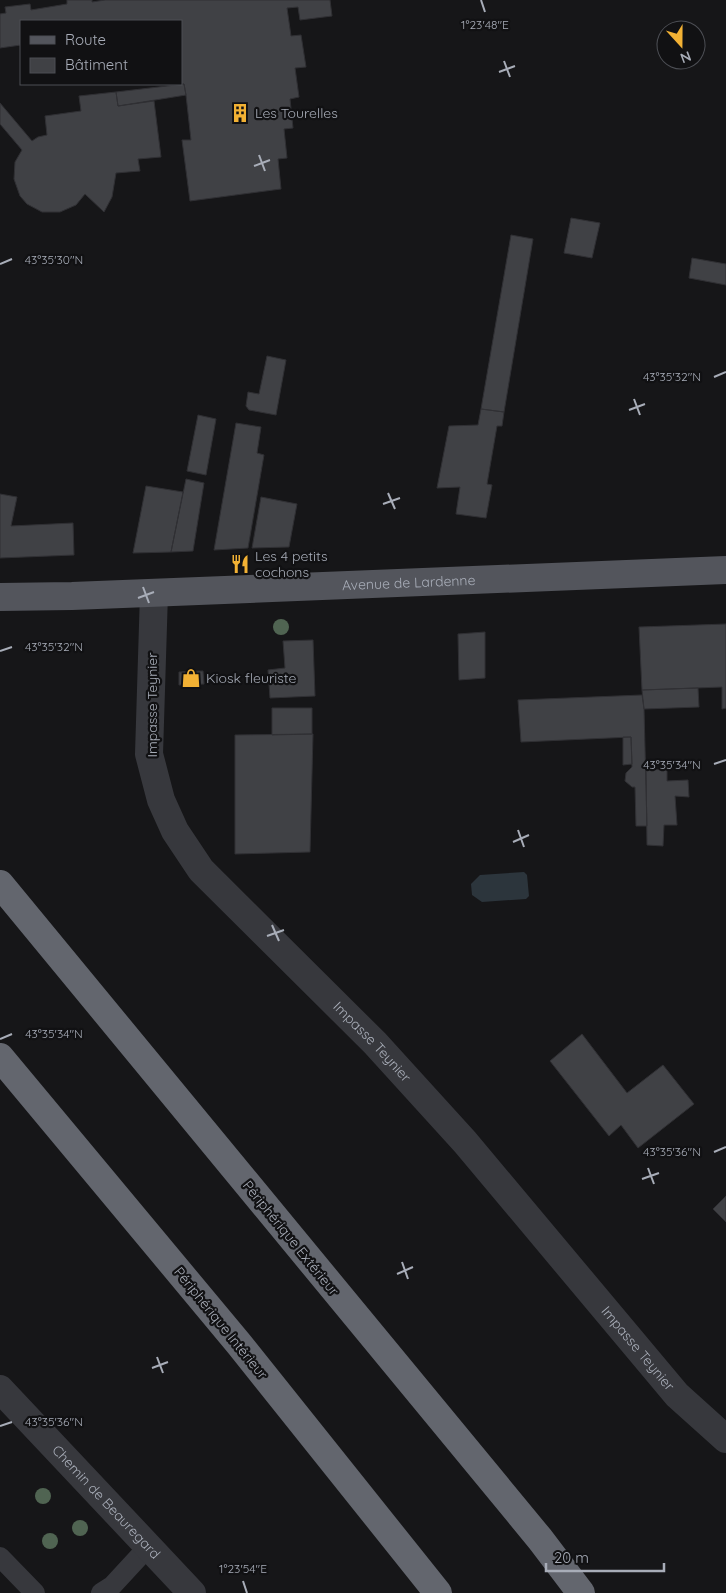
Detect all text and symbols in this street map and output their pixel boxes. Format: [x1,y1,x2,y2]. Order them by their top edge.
text: 1°23'48"E [461,17,509,32]
legend [20,20,182,85]
north arrow [656,20,706,70]
text: Route [65,30,106,49]
text: N [678,47,694,67]
text: Bâtiment [65,55,128,74]
building icon: Les Tourelles [229,102,251,124]
place label: Les Tourelles [255,104,338,122]
text: 43°35'30"N [25,252,83,267]
text: 43°35'32"N [643,369,701,384]
place label: Les 4 petits cochons [255,547,328,581]
restaurant icon: Les 4 petits cochons [229,553,251,575]
street label: Avenue de Lardenne [342,571,476,594]
text: 43°35'32"N [25,639,83,654]
street label: Impasse Teynier [143,652,161,758]
shop icon: Kiosk fleuriste [180,667,202,689]
place label: Kiosk fleuriste [206,669,297,687]
text: 43°35'34"N [643,757,701,772]
street label: Impasse Teynier [329,998,416,1086]
text: 43°35'34"N [25,1026,83,1041]
text: 43°35'36"N [643,1144,701,1159]
street label: Périphérique Extérieur [239,1177,343,1300]
street label: Périphérique Intérieur [170,1263,272,1383]
street label: Impasse Teynier [597,1302,679,1395]
text: 43°35'36"N [25,1414,83,1429]
street label: Chemin de Beauregard [48,1441,164,1563]
scale bar [546,1540,664,1572]
text: 20 m [554,1548,589,1567]
text: 1°23'54"E [219,1561,267,1576]

